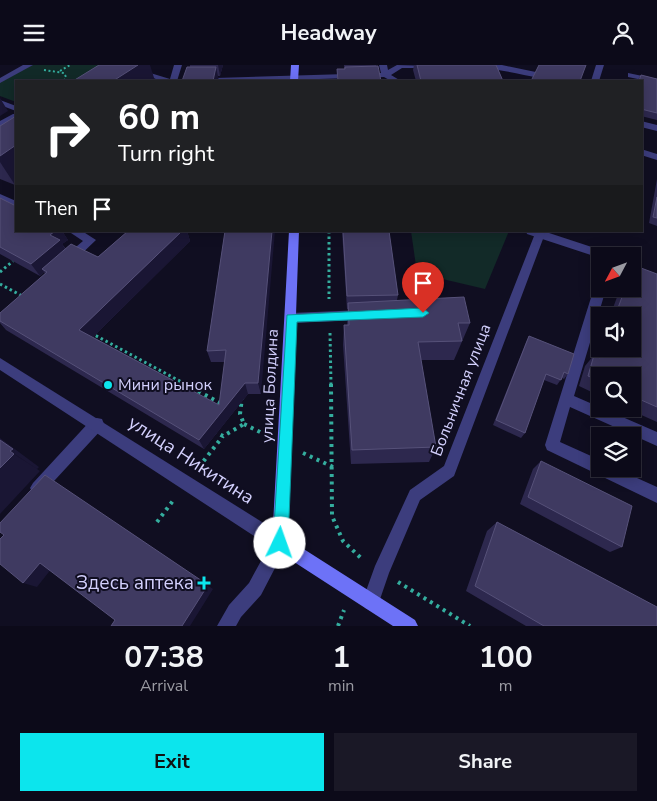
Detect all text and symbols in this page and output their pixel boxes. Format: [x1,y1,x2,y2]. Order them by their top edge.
text: Headway [280,18,377,48]
icon: menu [20,19,48,47]
icon: person [609,19,637,47]
text: 60 m [118,94,200,141]
icon: right [35,100,100,165]
text: Turn right [118,139,214,169]
icon: arrive [88,195,116,223]
text: Then [35,196,78,222]
north arrow [591,247,641,297]
map controls [591,247,641,477]
pin [402,262,444,313]
icon: arrive [409,269,437,297]
button: sound [591,307,641,357]
street label: Больничная улица [426,321,496,459]
street label: улица Болдина [256,328,284,444]
button: search [591,367,641,417]
place label: Мини рынок [118,374,212,396]
marker: Мини рынок [102,379,114,391]
street label: улица Никитина [123,409,259,511]
button: layers [591,427,641,477]
position arrow [253,516,305,568]
place label: Здесь аптека [76,570,194,596]
marker: Здесь аптека [198,577,210,589]
text: 07:38 [124,637,204,678]
text: 1 [332,637,350,678]
text: 100 [479,637,533,678]
text: Arrival [140,675,188,697]
text: min [328,675,354,697]
text: m [499,675,513,697]
button: Exit [20,733,324,791]
button: Share [334,733,637,791]

